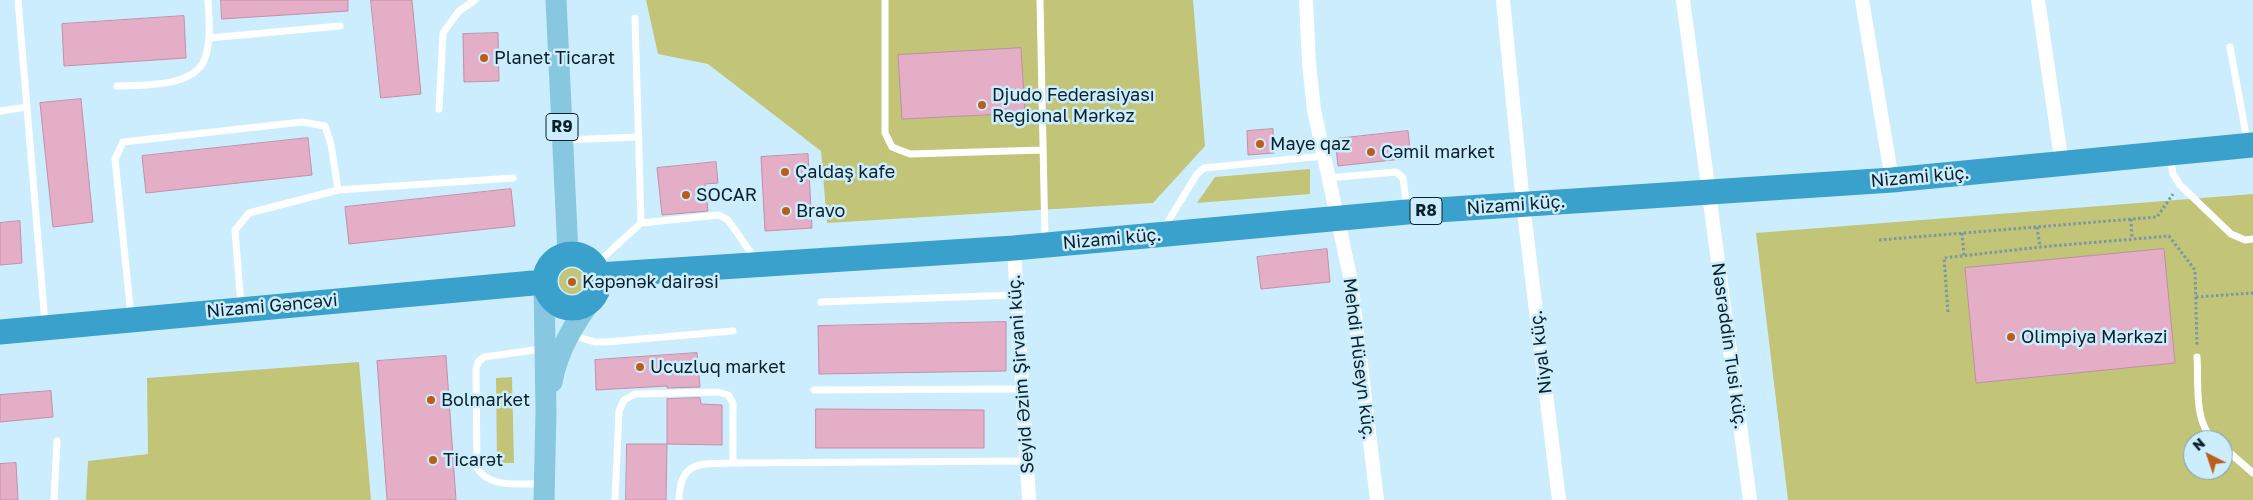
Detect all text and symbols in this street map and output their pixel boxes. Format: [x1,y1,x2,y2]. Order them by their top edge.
place label: Planet Ticarət [494,47,615,69]
marker: Planet Ticarət [478,52,490,64]
place label: Djudo Federasiyası Regional Mərkəz [992,84,1155,126]
marker: Djudo Federasiyası Regional Mərkəz [976,99,988,111]
road number: R9 [546,114,578,140]
place label: Maye qaz [1270,133,1350,155]
marker: Maye qaz [1254,138,1266,150]
place label: Cəmil market [1381,141,1495,163]
marker: Cəmil market [1365,146,1377,158]
place label: Çaldaş kafe [795,161,895,183]
street label: Nizami küç. [1870,162,1970,192]
marker: Çaldaş kafe [779,166,791,178]
place label: SOCAR [696,184,757,206]
marker: SOCAR [680,189,692,201]
street label: Nizami küç. [1466,191,1566,219]
road number: R8 [1410,198,1442,225]
place label: Bravo [796,200,845,222]
marker: Bravo [780,205,792,217]
street label: Nizami küç. [1062,224,1162,254]
street label: Nəsrəddin Tusi küç. [1707,261,1751,431]
place label: Kəpənək dairəsi [582,271,719,293]
street label: Seyid Əzim Şirvani küç. [1003,274,1039,474]
marker: Kəpənək dairəsi [566,276,578,288]
street label: Mehdi Hüseyn küç. [1338,277,1380,441]
street label: Nizami Gəncəvi [206,290,338,322]
street label: Niyal küç. [1525,309,1557,395]
place label: Olimpiya Mərkəzi [2021,326,2168,348]
marker: Olimpiya Mərkəzi [2005,331,2017,343]
place label: Ucuzluq market [650,356,786,378]
marker: Ucuzluq market [634,361,646,373]
place label: Bolmarket [441,389,530,411]
marker: Bolmarket [425,394,437,406]
north arrow [2183,430,2233,480]
text: N [2189,434,2208,454]
place label: Ticarət [443,449,503,471]
marker: Ticarət [427,454,439,466]

